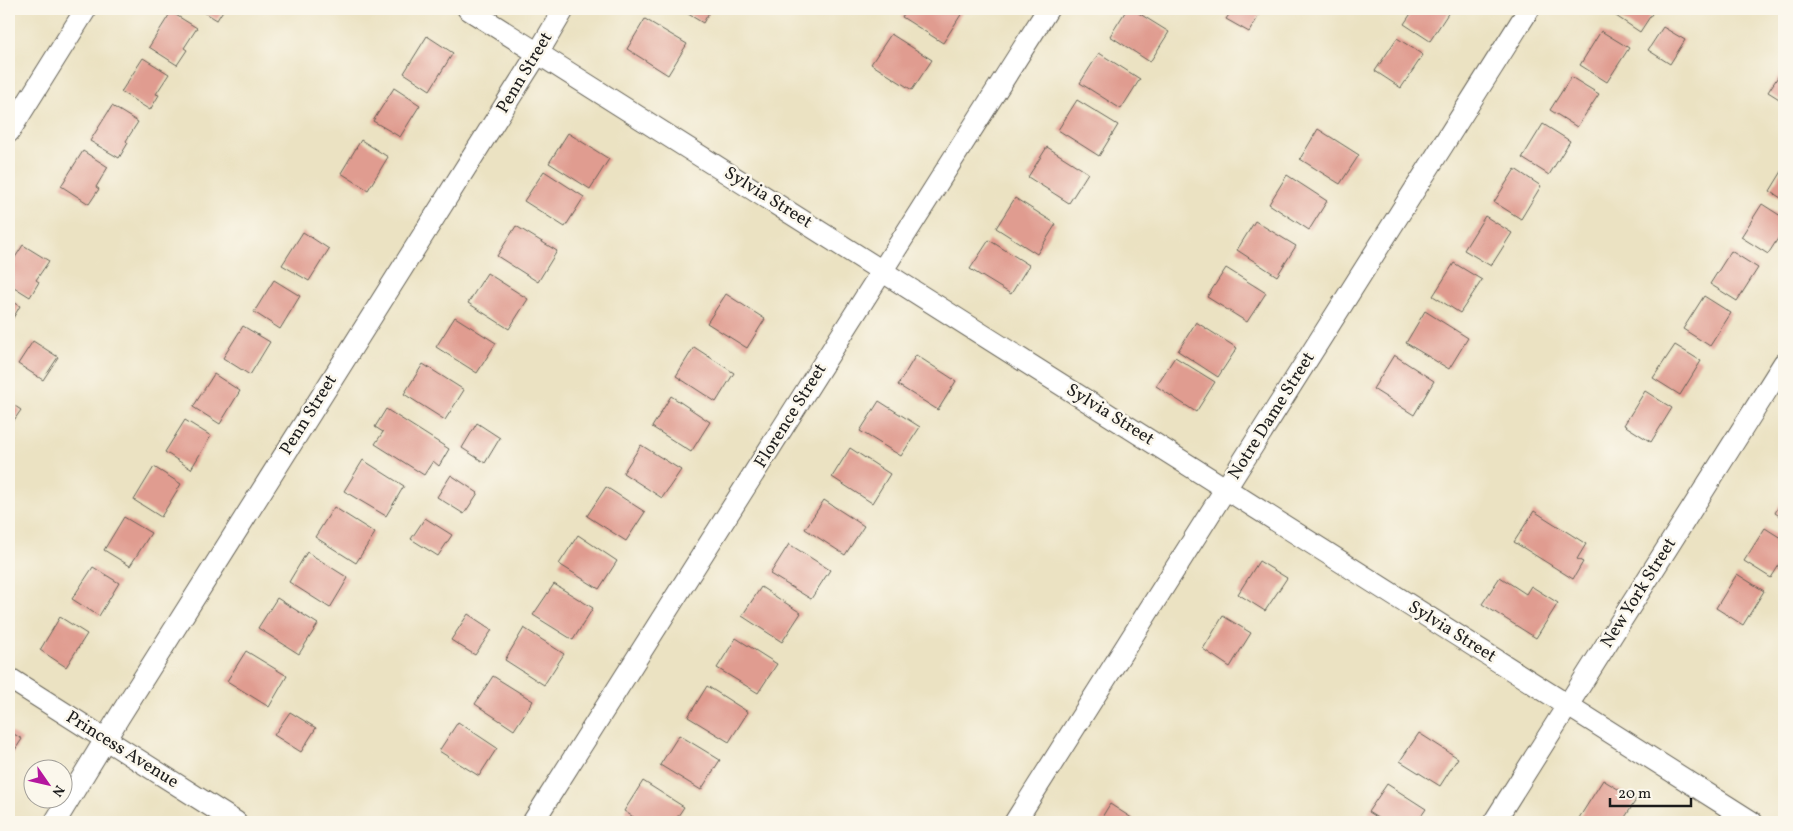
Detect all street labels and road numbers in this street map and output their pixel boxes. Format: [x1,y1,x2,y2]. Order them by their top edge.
street label: Penn Street [491,28,559,118]
street label: Sylvia Street [719,161,817,235]
street label: Notre Dame Street [1223,347,1321,485]
street label: Florence Street [749,359,833,473]
street label: Penn Street [274,370,344,460]
street label: Sylvia Street [1061,378,1159,452]
street label: New York Street [1595,533,1683,653]
street label: Sylvia Street [1403,595,1501,669]
street label: Princess Avenue [61,705,183,795]

